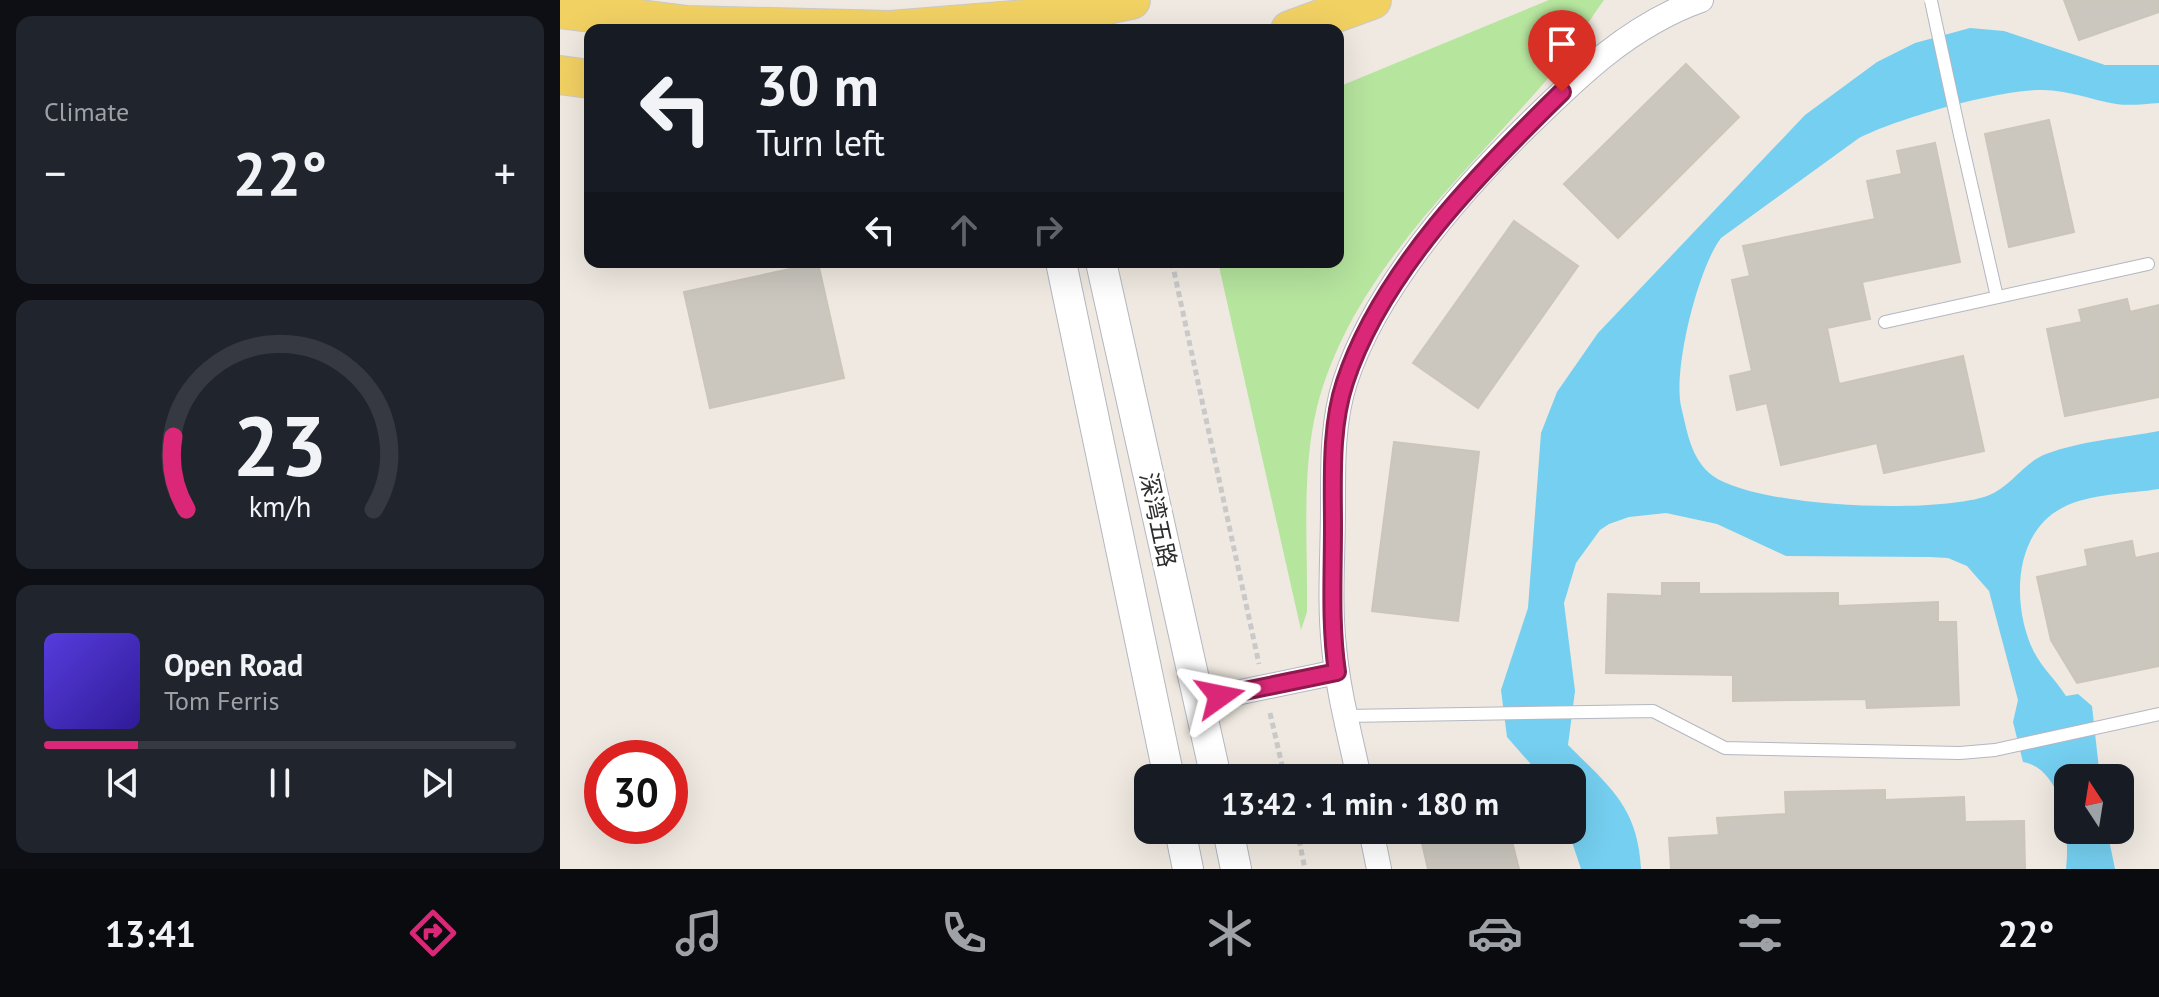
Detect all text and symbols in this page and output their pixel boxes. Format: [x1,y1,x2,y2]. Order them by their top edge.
pin [1528,10,1596,92]
icon: arrive [1540,22,1584,66]
text: 30 m [756,49,879,121]
icon: left [624,56,728,160]
text: Climate [44,95,129,128]
text: Turn left [756,119,885,166]
text: 22° [233,134,327,212]
text: − [44,144,66,201]
text: + [494,144,516,201]
icon: left [858,208,902,252]
icon: ahead [942,208,986,252]
icon: right [1026,208,1070,252]
text: 23 [233,391,327,499]
street label: 深湾五路 [1133,470,1183,570]
text: km/h [249,489,311,526]
text: Open Road [164,645,303,684]
position arrow [1178,654,1262,738]
text: Tom Ferris [164,684,279,717]
speed limit sign: 30 [584,740,688,844]
icon: previous [101,761,145,805]
icon: pause [258,761,302,805]
icon: next [415,761,459,805]
north arrow [2054,764,2134,844]
map controls [2054,764,2134,844]
text: 13:42 · 1 min · 180 m [1221,784,1499,823]
icon: directions [405,905,461,961]
icon: music [671,905,727,961]
icon: phone [936,905,992,961]
icon: climate [1202,905,1258,961]
icon: car [1467,905,1523,961]
icon: filters [1732,905,1788,961]
text: 13:41 [105,910,196,957]
text: 22° [1998,910,2054,957]

